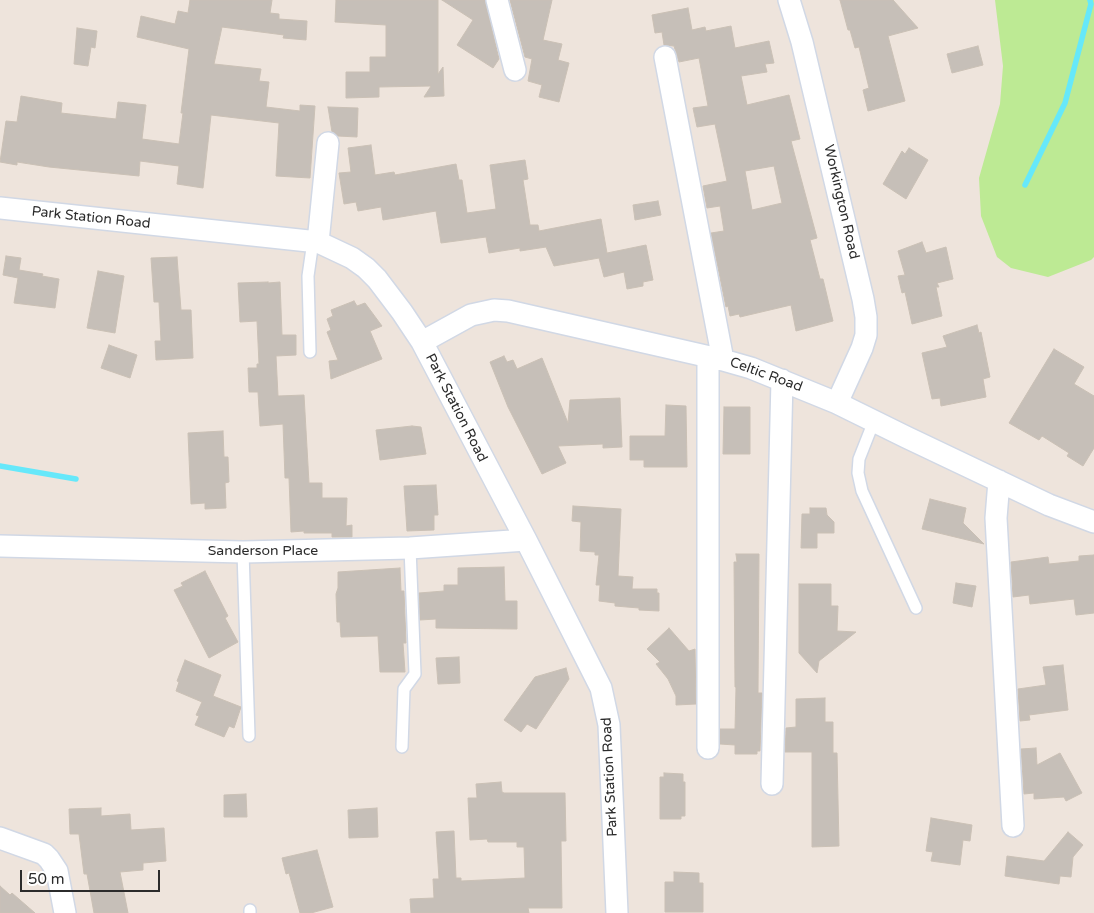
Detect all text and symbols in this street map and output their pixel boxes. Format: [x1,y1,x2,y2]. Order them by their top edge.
street label: Workington Road [820,143,862,261]
street label: Park Station Road [31,203,151,233]
street label: Park Station Road [421,351,491,465]
street label: Celtic Road [727,354,805,396]
street label: Sanderson Place [208,543,318,559]
street label: Park Station Road [598,717,622,837]
scale bar [22,860,162,892]
text: 50 m [28,870,65,888]

